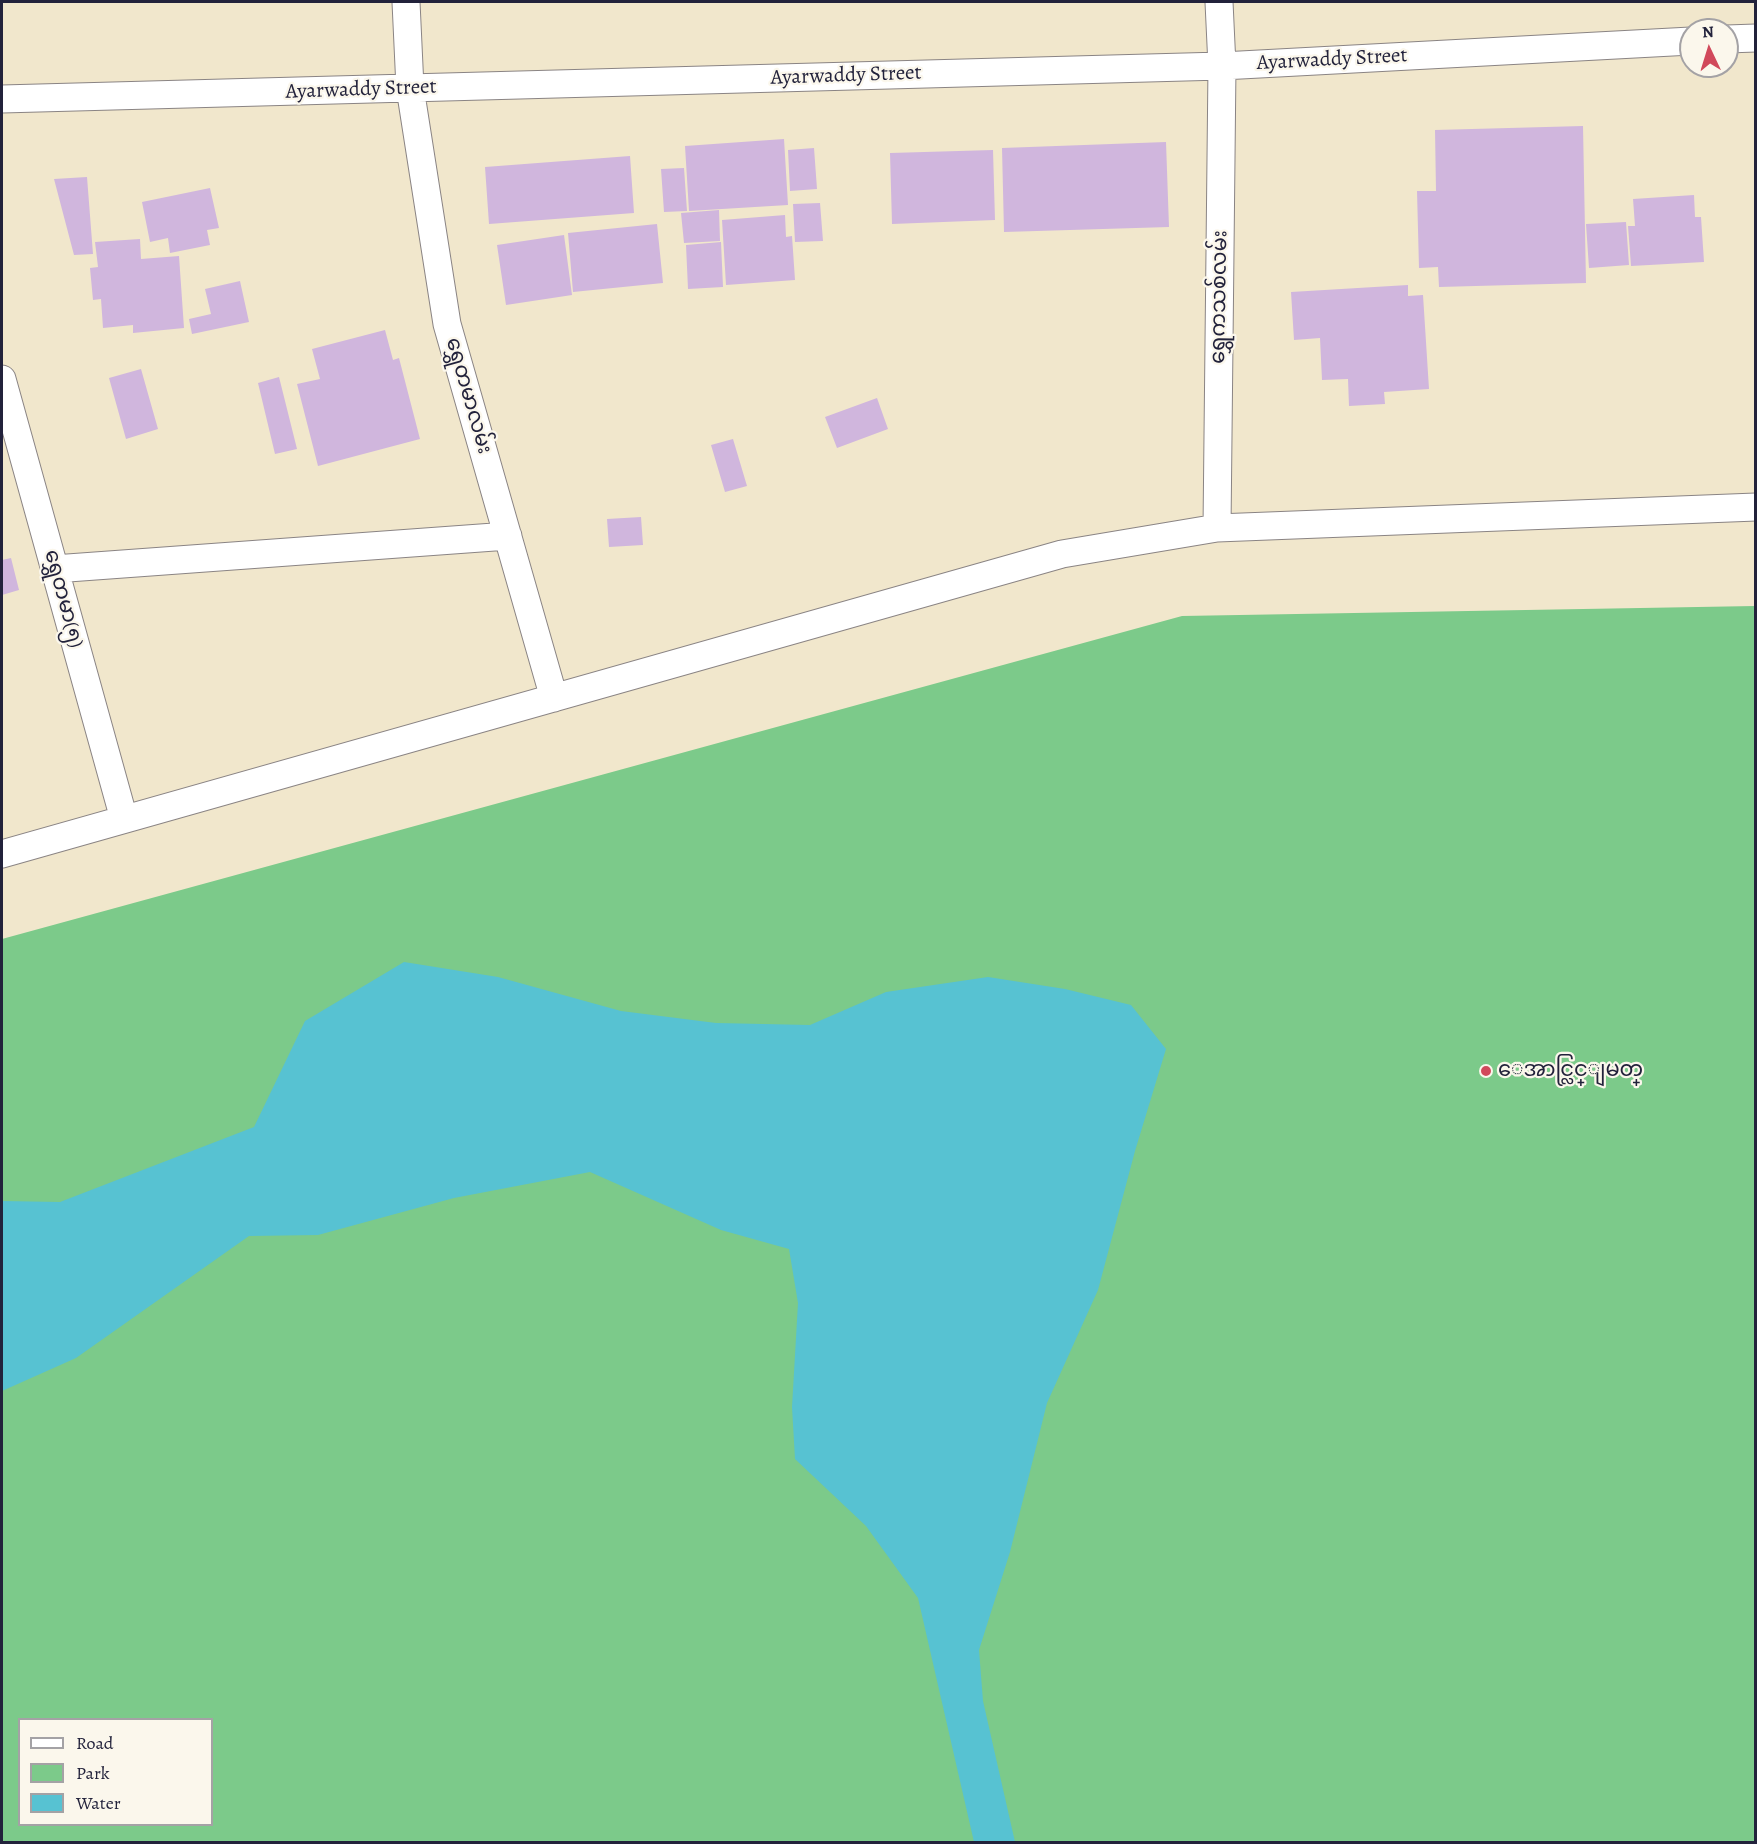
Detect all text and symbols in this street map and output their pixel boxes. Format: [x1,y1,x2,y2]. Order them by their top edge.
north arrow [1679,18,1739,78]
text: N [1701,21,1714,43]
street label: Ayarwaddy Street [1256,43,1408,77]
street label: Ayarwaddy Street [770,61,922,91]
street label: Ayarwaddy Street [285,75,437,105]
street label: ရွှေကသစ်လမ်း [1206,230,1234,364]
street label: ရွှေတမာလမ်း [439,335,497,457]
street label: ရွှေတမာ(၅) [38,547,88,651]
place label: ေအာင္လြင္ျမတ္ [1498,1058,1643,1084]
marker: ေအာင္လြင္ျမတ္ [1479,1064,1493,1078]
legend [18,1718,213,1826]
text: Road [76,1731,113,1755]
text: Park [76,1761,110,1785]
text: Water [76,1791,121,1815]

